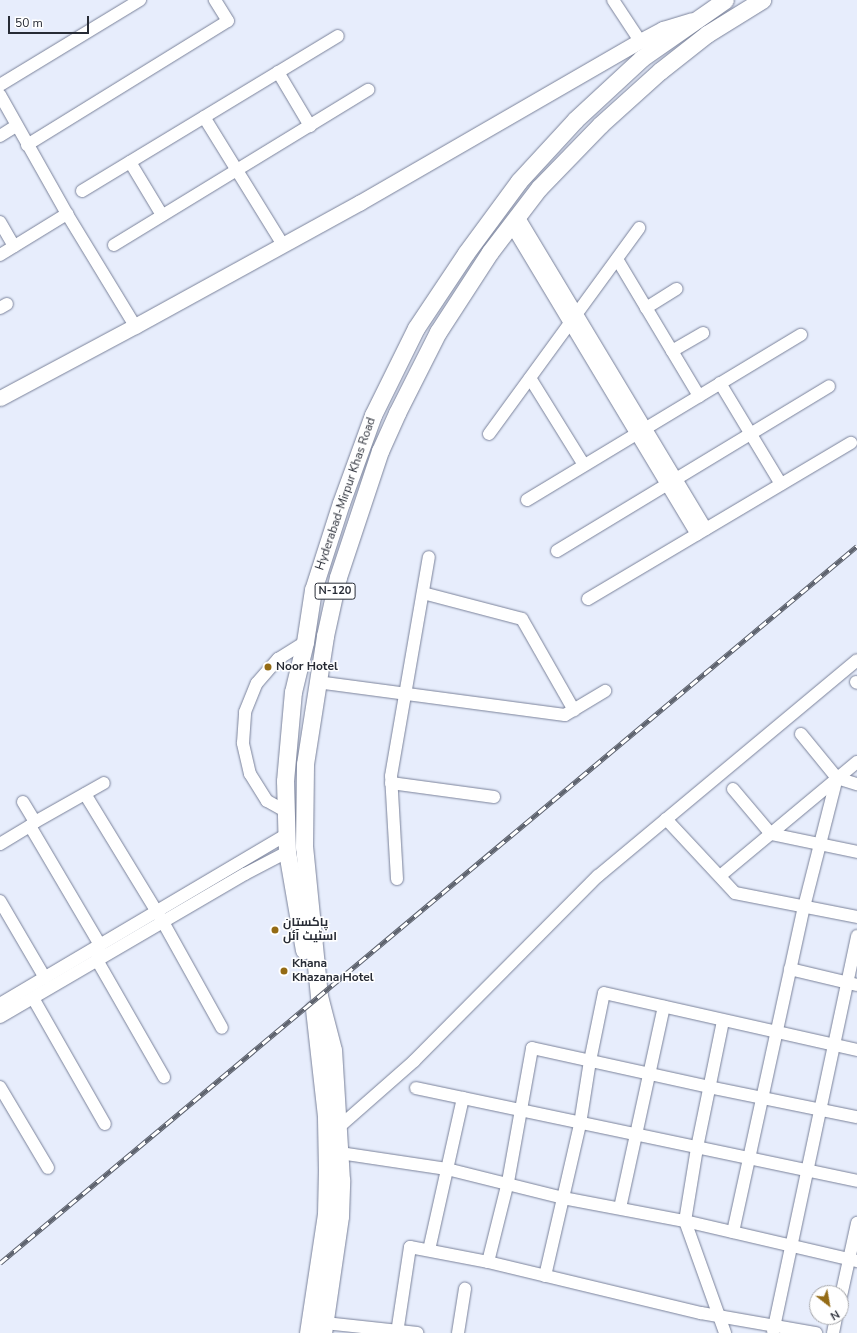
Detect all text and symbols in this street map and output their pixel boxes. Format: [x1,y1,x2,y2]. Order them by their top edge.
scale bar [10,8,91,34]
text: 50 m [15,15,43,31]
street label: Hyderabad-Mirpur Khas Road [313,416,379,572]
road number: N-120 [314,582,356,600]
place label: Noor Hotel [276,660,338,674]
marker: Noor Hotel [263,662,273,672]
place label: پاکستان اسٹیٹ آئل [283,916,337,944]
marker: پاکستان اسٹیٹ آئل [270,925,280,935]
place label: Khana Khazana Hotel [292,957,374,985]
marker: Khana Khazana Hotel [279,966,289,976]
north arrow [809,1285,849,1325]
text: N [828,1306,842,1323]

